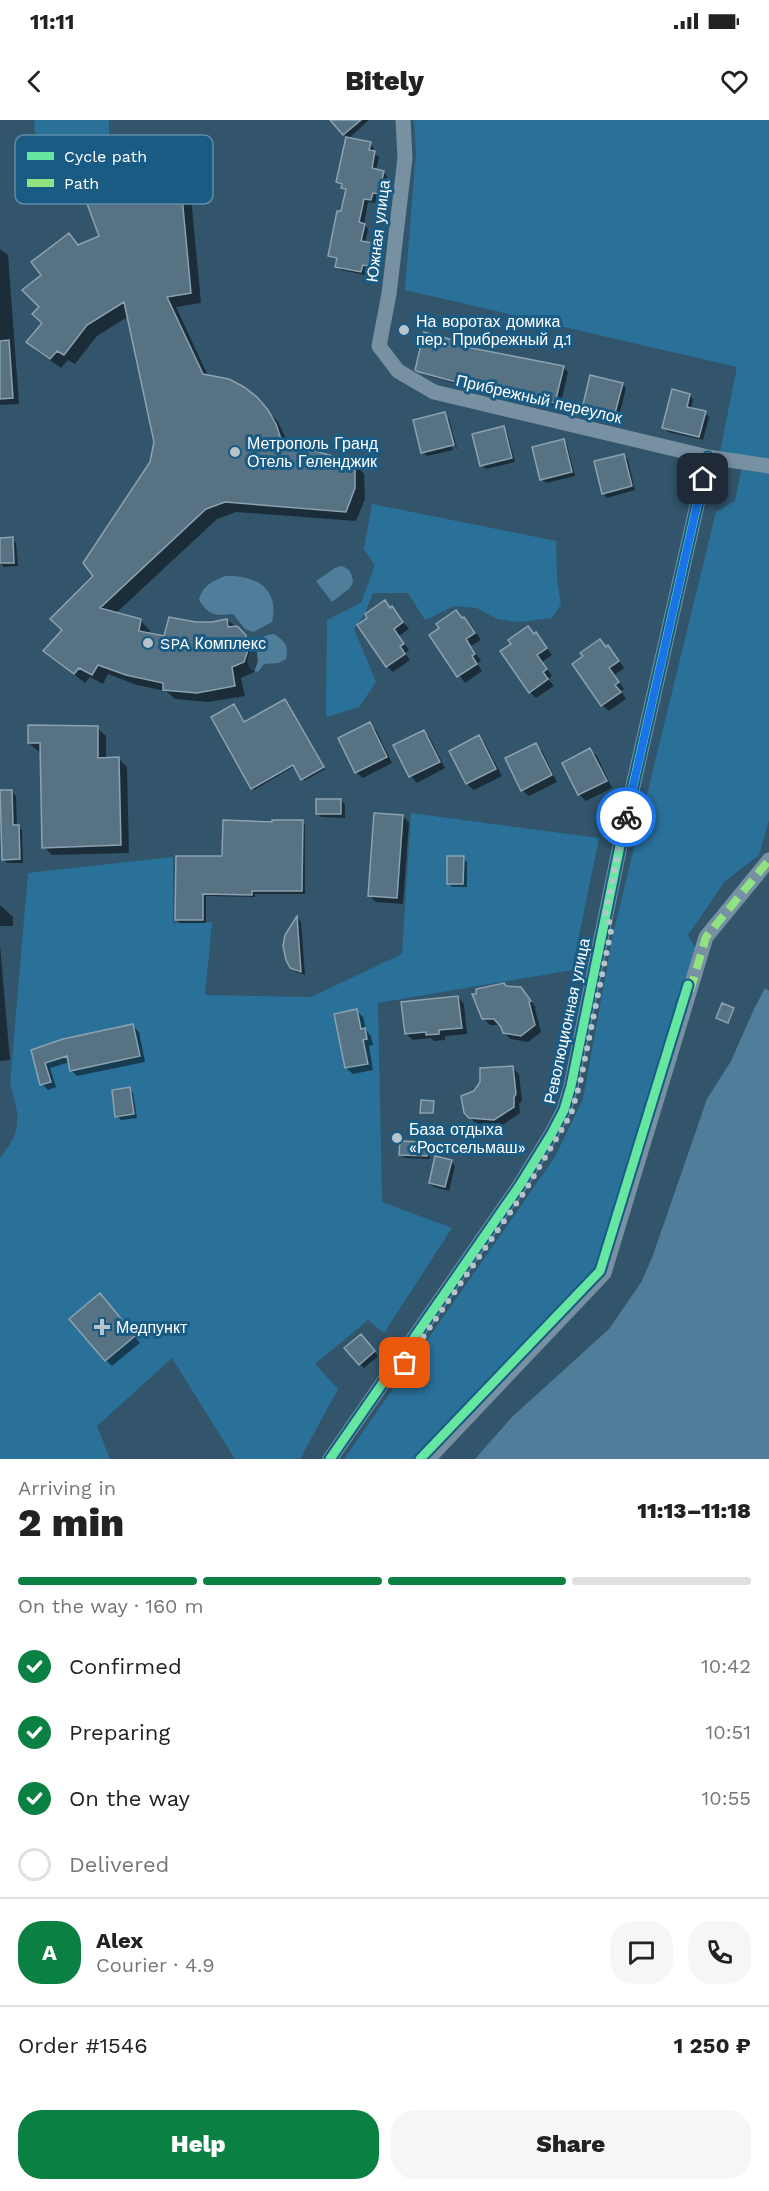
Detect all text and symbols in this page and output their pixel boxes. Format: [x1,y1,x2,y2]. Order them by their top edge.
text: 11:11 [30,9,75,34]
icon: back [18,65,51,98]
text: Bitely [345,65,424,97]
icon: heart [718,65,751,98]
legend [15,135,213,204]
text: Cycle path [64,147,147,166]
text: Path [64,174,99,193]
street label: Южная улица [362,179,394,283]
place label: На воротах домика пер. Прибрежный д.1 [416,312,572,349]
marker: На воротах домика пер. Прибрежный д.1 [397,323,411,337]
street label: Прибрежный переулок [454,371,625,428]
place label: Метрополь Гранд Отель Геленджик [247,434,379,471]
marker: Метрополь Гранд Отель Геленджик [228,445,242,459]
pin [677,453,728,504]
icon: home [686,462,719,495]
place label: SPA Комплекс [160,634,266,653]
marker: SPA Комплекс [141,636,155,650]
courier [596,787,656,847]
icon: bike [610,801,643,834]
street label: Революционная улица [540,936,594,1106]
place label: База отдыха «Ростсельмаш» [409,1120,526,1157]
marker: База отдыха «Ростсельмаш» [390,1131,404,1145]
marker: Медпункт [93,1318,111,1336]
place label: Медпункт [116,1318,188,1337]
pin [379,1337,430,1388]
icon: bag [388,1346,421,1379]
text: Arriving in [18,1476,116,1500]
text: 11:13–11:18 [637,1498,751,1523]
text: 2 min [18,1500,124,1545]
text: On the way · 160 m [18,1594,203,1618]
icon: check [18,1650,51,1683]
text: Confirmed [69,1654,182,1679]
text: 10:42 [701,1654,751,1678]
icon: check [18,1716,51,1749]
text: Preparing [69,1720,170,1745]
text: 10:51 [705,1720,751,1744]
icon: check [18,1782,51,1815]
text: On the way [69,1786,190,1811]
text: 10:55 [702,1786,751,1810]
text: Delivered [69,1852,169,1877]
button: chat [610,1921,673,1984]
button: phone [688,1921,751,1984]
text: Alex [96,1928,143,1953]
text: A [42,1940,57,1965]
text: Courier · 4.9 [96,1953,215,1977]
text: Order #1546 [18,2033,148,2058]
text: 1 250 ₽ [674,2033,751,2058]
button: Help [18,2110,379,2179]
button: Share [391,2110,751,2179]

